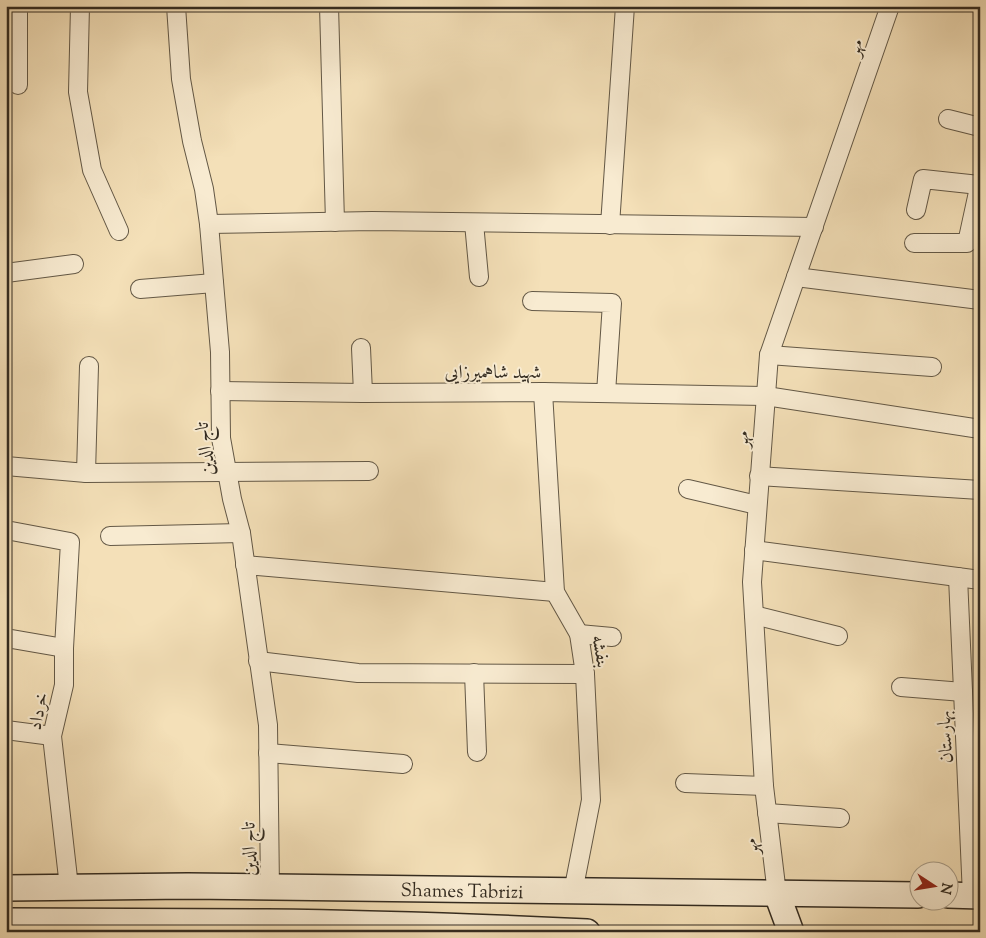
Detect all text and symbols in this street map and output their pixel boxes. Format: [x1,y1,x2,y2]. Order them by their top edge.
street label: مهر [840,36,872,62]
street label: شهید شاهمیرزایی [445,360,541,387]
street label: تاج الدین [190,420,225,477]
street label: مهر [729,430,758,451]
street label: بنفشه [583,633,616,670]
street label: خرداد [23,690,56,733]
street label: بهارستان [932,710,961,764]
street label: تاج الدین [237,821,266,876]
street label: مهر [738,837,767,859]
north arrow [908,860,958,910]
street label: Shames Tabrizi [400,878,524,907]
text: N [934,881,956,896]

